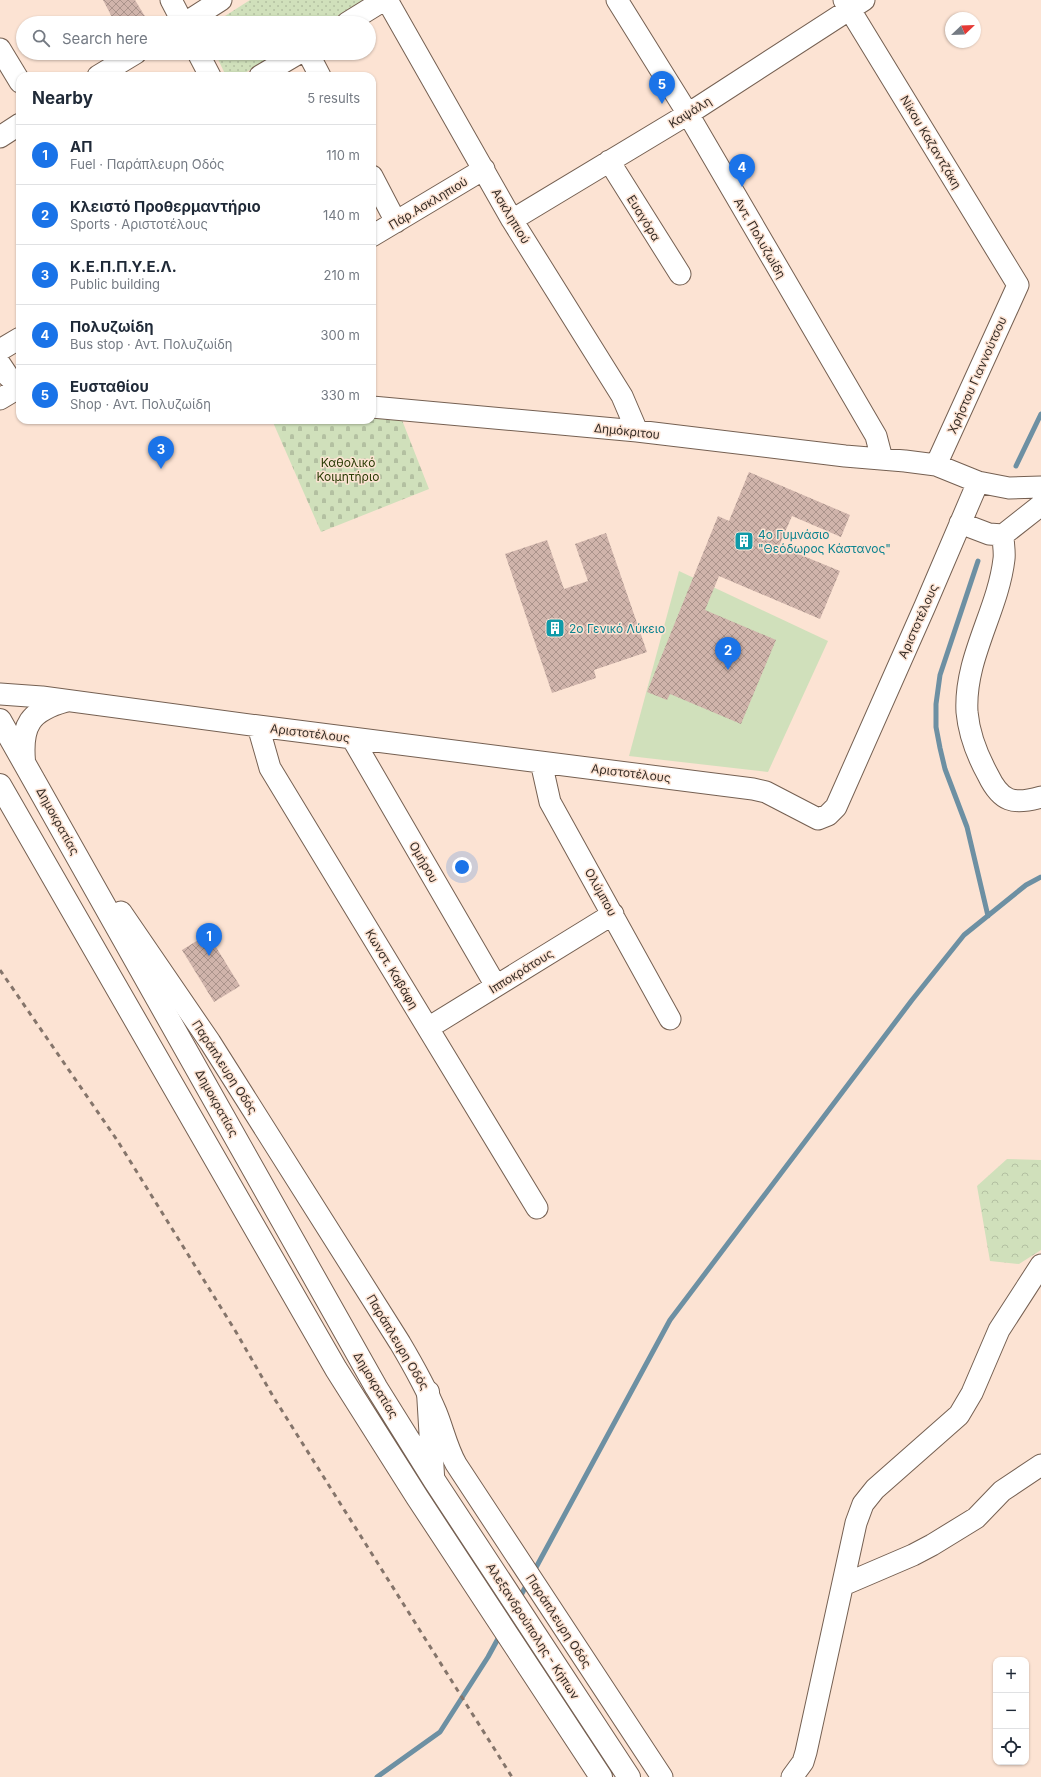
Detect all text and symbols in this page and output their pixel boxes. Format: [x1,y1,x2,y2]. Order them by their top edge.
north arrow [945,12,981,48]
search box [16,16,376,60]
icon: search [30,27,52,49]
text: Search here [62,29,148,48]
pin: 5 [649,71,675,104]
text: Nearby [32,88,93,108]
text: 5 results [307,90,360,106]
street label: Καψάλη [666,93,714,131]
street label: Νίκου Καζαντζάκη [897,93,965,191]
text: ΑΠ [70,137,92,156]
text: 1 [42,147,48,163]
text: 110 m [326,147,360,163]
pin: 4 [729,154,755,187]
text: Fuel · Παράπλευρη Οδός [70,156,225,172]
street label: Πάρ.Ασκληπιού [386,174,470,232]
street label: Ασκληπιού [489,186,533,246]
street label: Ευαγόρα [624,192,664,244]
street label: Αντ. Πολυζωίδη [731,195,789,281]
text: Κλειστό Προθερμαντήριο [70,197,261,216]
text: 2 [41,207,49,223]
text: 140 m [323,207,360,223]
text: Sports · Αριστοτέλους [70,216,208,232]
text: Κ.Ε.Π.Π.Υ.Ε.Λ. [70,257,177,276]
text: 3 [41,267,49,283]
text: 210 m [324,267,360,283]
text: Public building [70,276,160,292]
street label: Χρήστου Γιαννούτσου [944,314,1010,436]
text: Πολυζωίδη [70,317,154,336]
text: 4 [41,327,49,343]
text: 300 m [321,327,360,343]
text: Bus stop · Αντ. Πολυζωίδη [70,336,233,352]
text: Ευσταθίου [70,377,149,396]
text: 5 [41,387,49,403]
text: 330 m [321,387,360,403]
text: Shop · Αντ. Πολυζωίδη [70,396,211,412]
street label: Δημόκριτου [593,420,661,442]
pin: 3 [148,436,174,469]
park label: Καθολικό Κοιμητήριο [317,455,379,484]
place label: 4ο Γυμνάσιο "Θεόδωρος Κάστανος" [758,527,891,556]
building icon: 4ο Γυμνάσιο "Θεόδωρος Κάστανος" [733,530,755,552]
street label: Αριστοτέλους [895,581,941,661]
building icon: 2ο Γενικό Λύκειο [544,617,566,639]
place label: 2ο Γενικό Λύκειο [569,621,665,636]
pin: 2 [715,637,741,670]
street label: Αριστοτέλους [269,721,351,745]
street label: Αριστοτέλους [590,761,672,785]
street label: Δημοκρατίας [33,785,83,857]
street label: Ομήρου [406,839,442,885]
your location [452,857,472,877]
street label: Ολύμπου [582,865,620,919]
pin: 1 [196,923,222,956]
street label: Κωνστ. Καβάφη [362,926,422,1012]
street label: Ιπποκράτους [486,945,556,997]
street label: Παράπλευρη Οδός [189,1017,261,1117]
street label: Δημοκρατίας [192,1067,242,1139]
street label: Παράπλευρη Οδός [364,1292,433,1393]
street label: Δημοκρατίας [350,1349,402,1421]
street label: Αλεξανδρούπολης - Κήπων [483,1560,583,1702]
street label: Παράπλευρη Οδός [523,1571,595,1671]
map controls [993,1657,1029,1765]
button: + [993,1657,1029,1693]
button: − [993,1693,1029,1729]
button: locate [993,1729,1029,1765]

